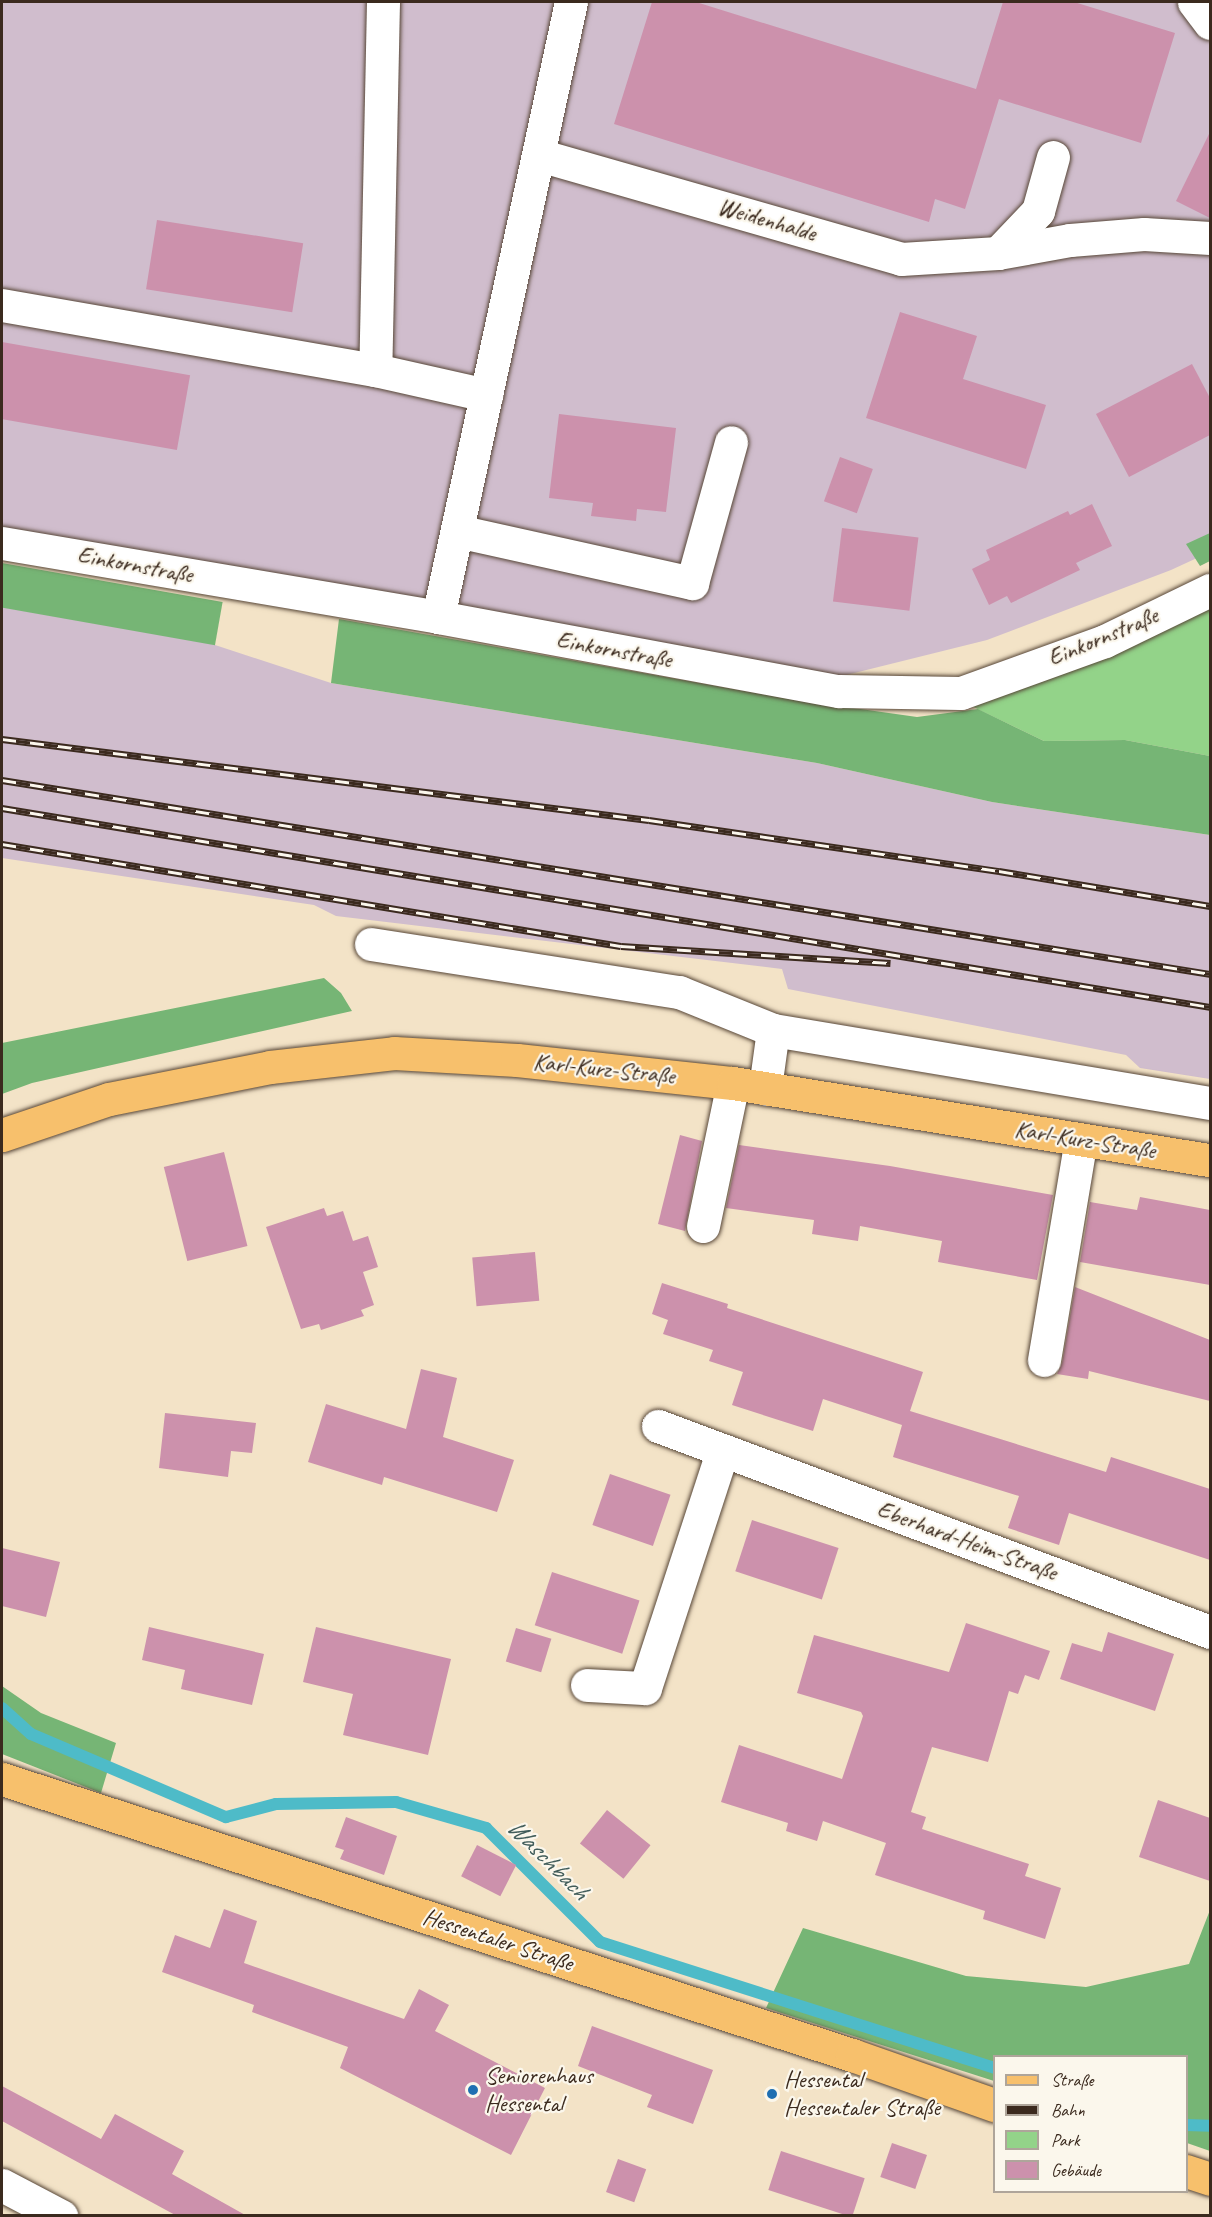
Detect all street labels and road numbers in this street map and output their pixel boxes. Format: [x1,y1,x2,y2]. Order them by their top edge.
street label: Weidenhalde [715,192,819,248]
street label: Einkornstraße [75,541,195,589]
street label: Einkornstraße [1044,601,1162,673]
street label: Einkornstraße [554,626,674,674]
street label: Karl-Kurz-Straße [532,1047,676,1091]
street label: Karl-Kurz-Straße [1013,1115,1157,1165]
street label: Eberhard-Heim-Straße [873,1495,1061,1587]
street label: Hessentaler Straße [419,1902,577,1978]

